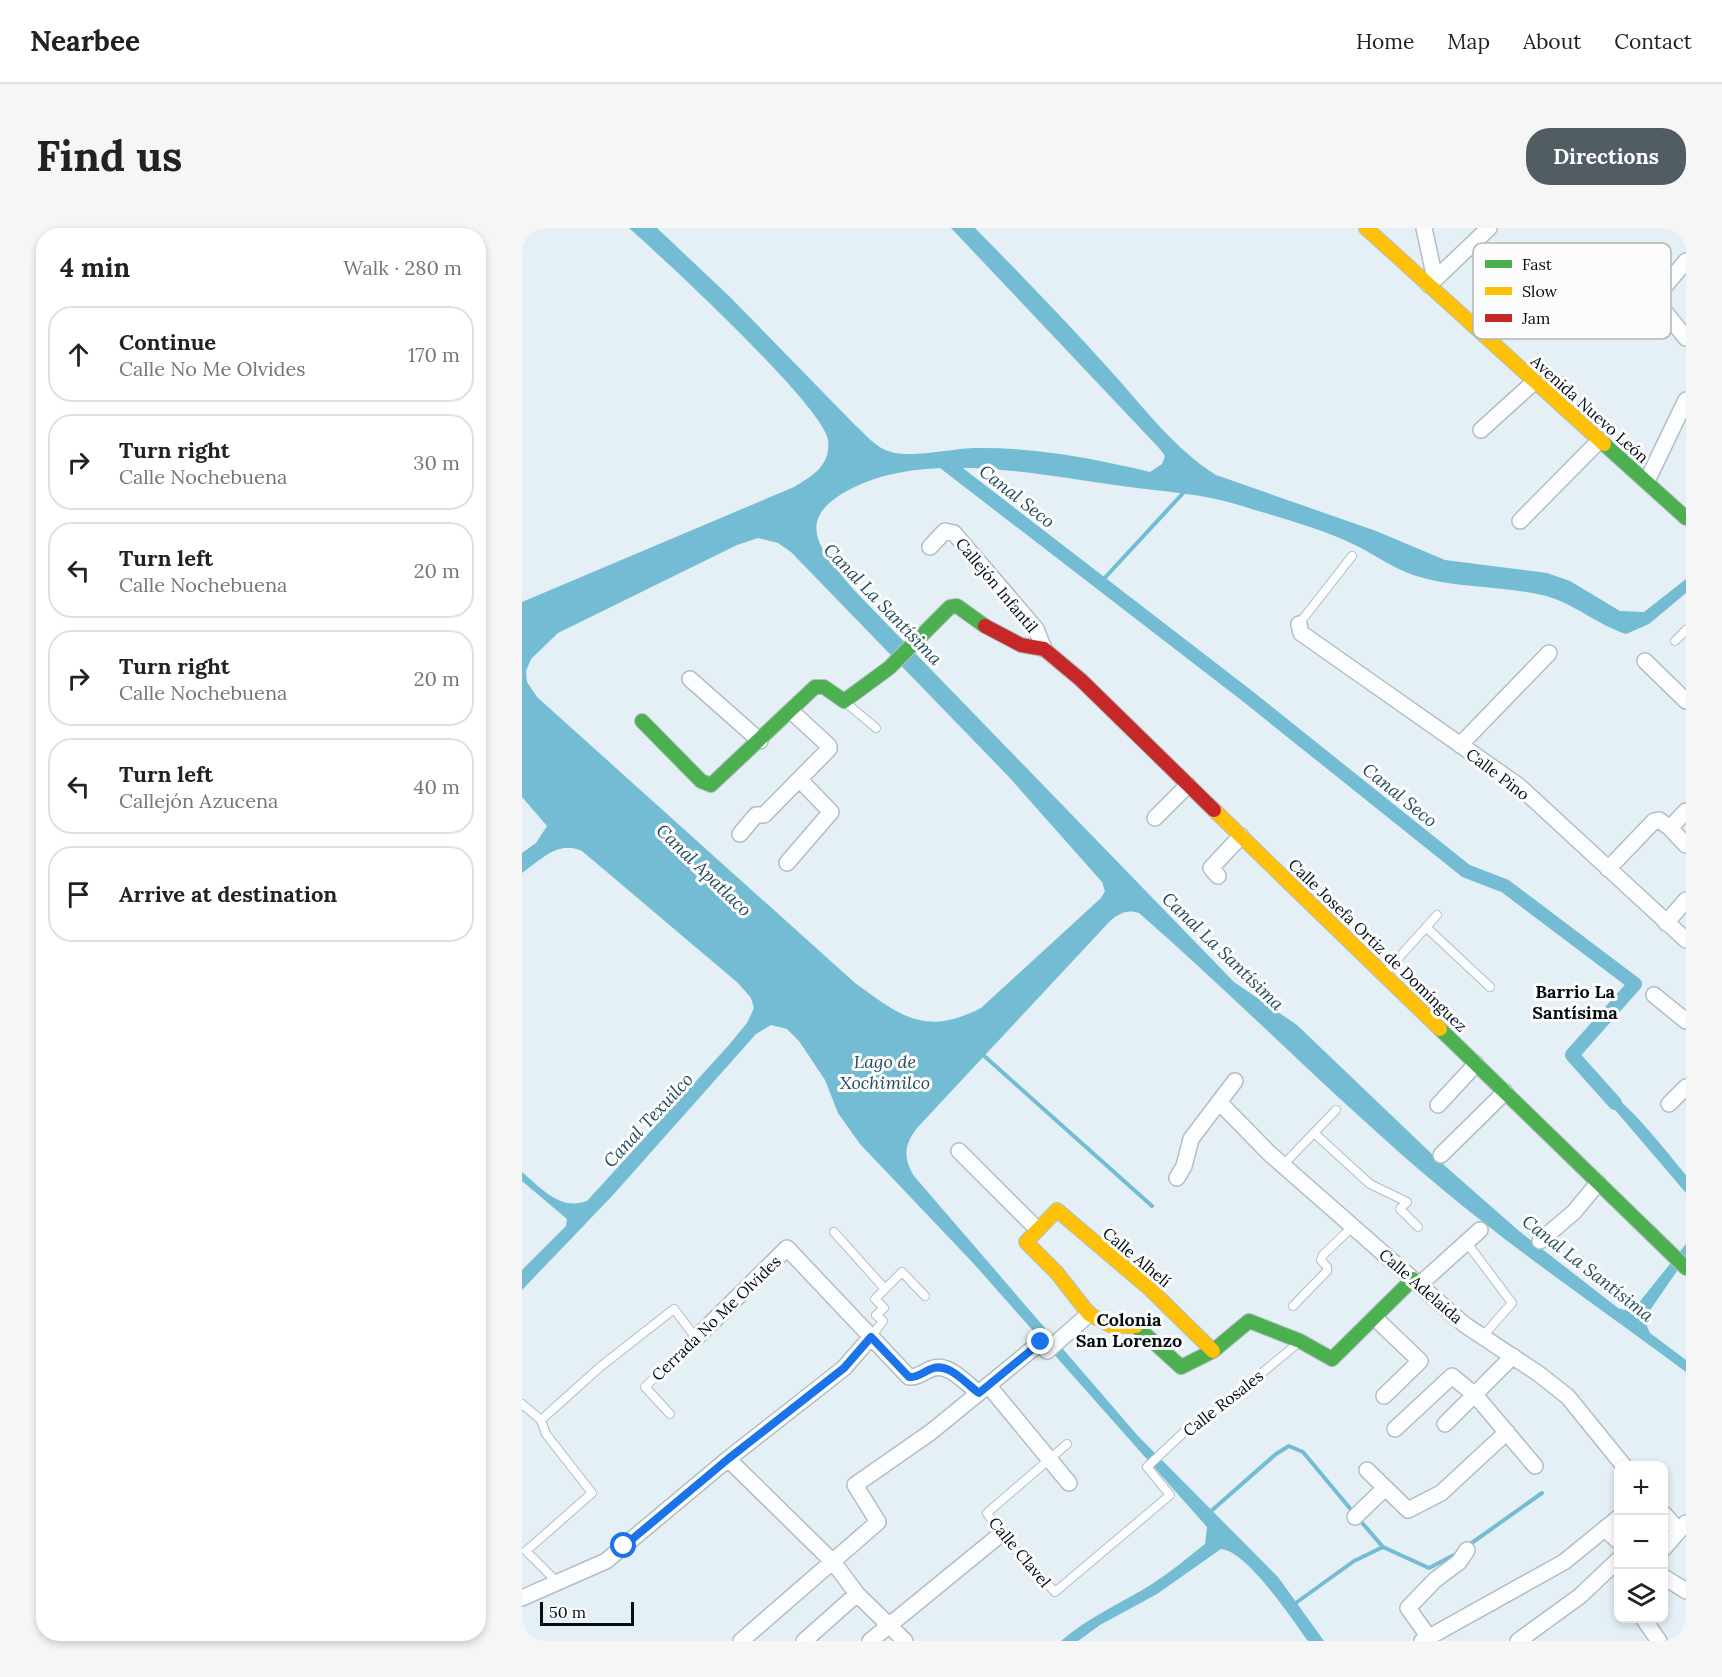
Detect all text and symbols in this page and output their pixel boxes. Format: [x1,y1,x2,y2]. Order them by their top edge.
text: Nearbee [30,23,140,59]
text: Home [1356,28,1414,55]
text: Map [1447,28,1490,55]
text: About [1523,28,1581,55]
text: Contact [1614,28,1692,55]
button: Directions [1526,128,1686,185]
text: Find us [36,129,182,183]
legend [1473,243,1671,339]
text: 4 min [60,251,130,284]
text: Fast [1522,254,1553,274]
text: Walk · 280 m [343,255,462,280]
text: Slow [1522,281,1558,301]
text: Jam [1521,308,1550,328]
text: Continue [119,328,216,356]
icon: ahead [62,338,95,371]
text: 170 m [408,342,460,367]
street label: Avenida Nuevo León [1526,350,1653,467]
text: Calle No Me Olvides [119,356,306,381]
text: Turn right [119,436,230,464]
icon: right [62,446,95,479]
text: 30 m [413,450,460,475]
water label: Canal Seco [975,459,1059,533]
text: Calle Nochebuena [119,464,287,489]
street label: Callejón Infantil [952,534,1042,636]
water label: Canal La Santísima [819,538,947,670]
text: Turn left [119,544,213,572]
icon: left [62,554,95,587]
text: 20 m [414,558,460,583]
text: Calle Nochebuena [119,572,287,597]
text: Turn right [119,652,230,680]
icon: right [62,662,95,695]
text: 20 m [414,666,460,691]
text: Calle Nochebuena [119,680,287,705]
street label: Calle Pino [1462,744,1534,804]
water label: Canal Seco [1358,758,1442,832]
text: Turn left [119,760,213,788]
icon: left [62,770,95,803]
text: 40 m [414,774,460,799]
text: Callejón Azucena [119,788,278,813]
water label: Canal Apatlaco [652,819,756,921]
street label: Calle Josefa Ortiz de Domínguez [1285,854,1471,1036]
icon: arrive [62,878,95,911]
text: Arrive at destination [119,880,337,908]
water label: Canal La Santísima [1157,887,1289,1015]
district label: Barrio La Santísima [1532,980,1618,1024]
water label: Lago de Xochimilco [840,1050,930,1094]
water label: Canal Texuilco [598,1068,698,1172]
water label: Canal La Santísima [1518,1209,1658,1327]
street label: Calle Alhelí [1099,1223,1175,1291]
street label: Calle Adelaida [1375,1244,1467,1328]
street label: Cerrada No Me Olvides [647,1251,785,1385]
district label: Colonia San Lorenzo [1076,1308,1182,1352]
route end [1027,1328,1053,1354]
street label: Calle Rosales [1179,1365,1267,1441]
map controls [1614,1461,1668,1623]
button: + [1614,1461,1668,1515]
street label: Calle Clavel [985,1513,1055,1591]
button: − [1614,1515,1668,1569]
route start [610,1532,636,1558]
button: layers [1614,1569,1668,1623]
scale bar [540,1599,634,1626]
text: 50 m [549,1602,586,1622]

